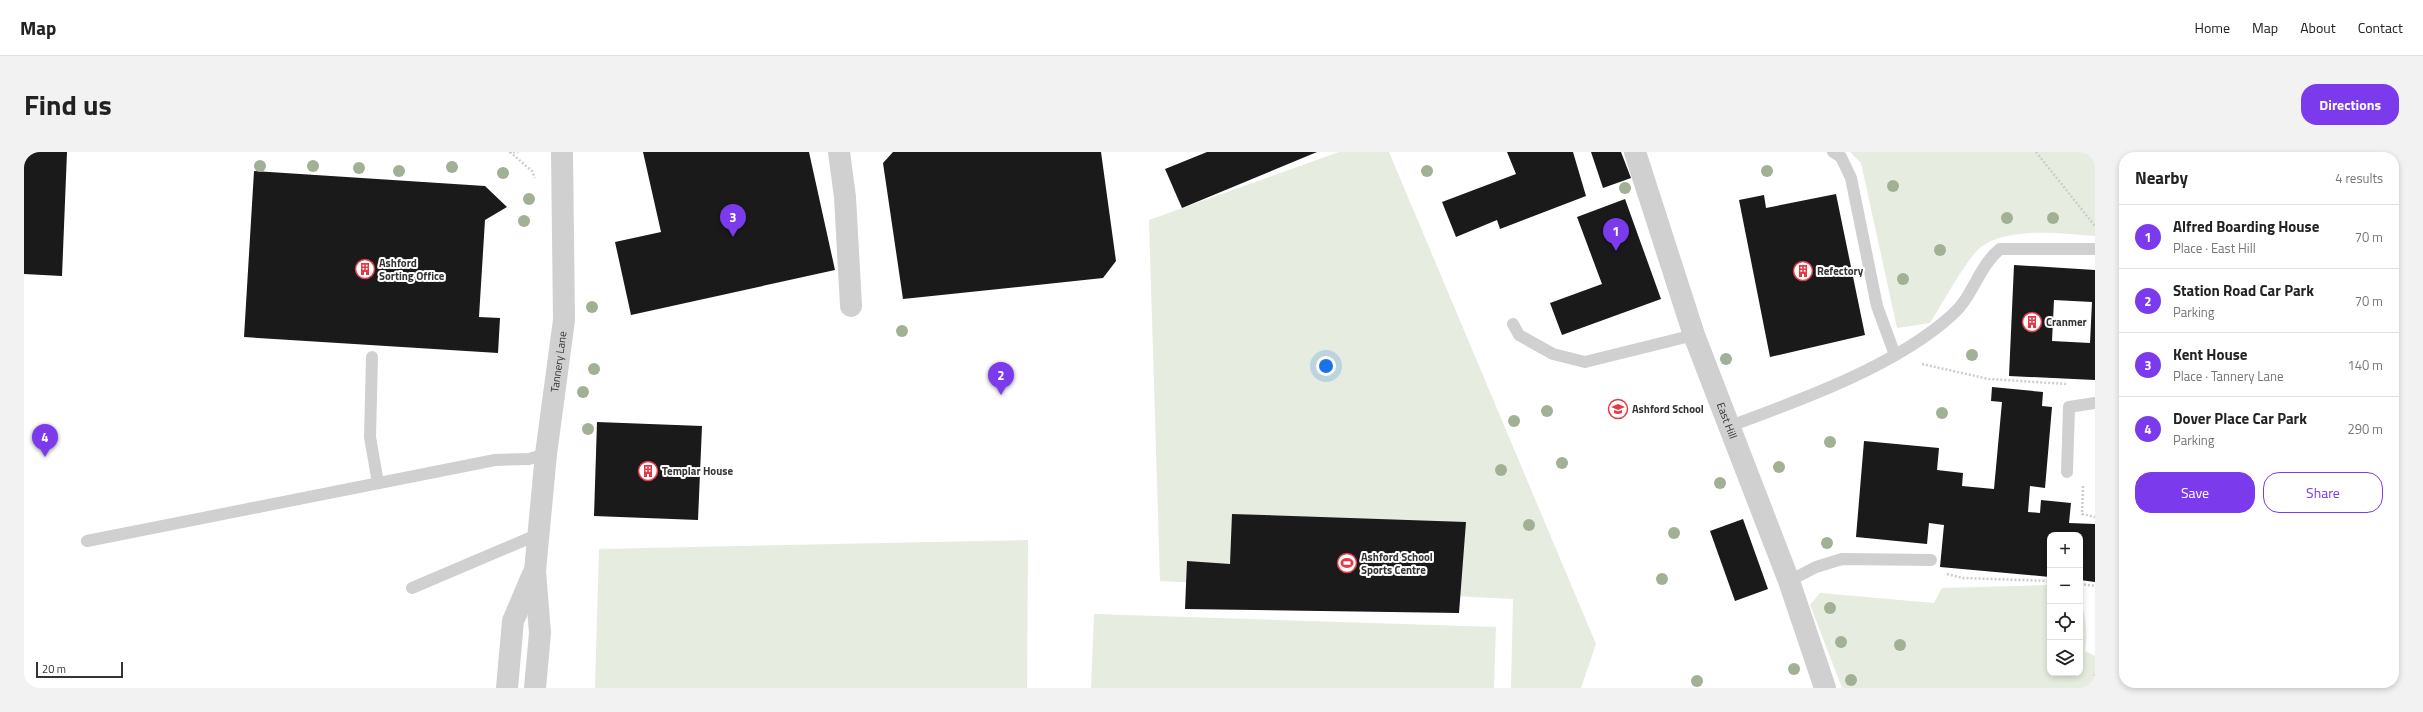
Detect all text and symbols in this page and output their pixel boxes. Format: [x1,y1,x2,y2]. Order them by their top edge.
text: Map [20,13,56,42]
text: Home [2195,17,2230,38]
text: Map [2252,17,2278,38]
text: About [2300,17,2336,38]
text: Contact [2358,17,2403,38]
text: Find us [24,83,112,126]
button: Directions [2301,84,2399,125]
text: Nearby [2135,165,2188,191]
text: 4 results [2335,168,2383,188]
pin: 3 [720,204,746,237]
text: Alfred Boarding House [2173,215,2319,238]
pin: 1 [1603,218,1629,251]
text: 1 [2144,227,2152,247]
text: 70 m [2355,227,2383,247]
text: Place · East Hill [2173,238,2256,258]
place label: Ashford Sorting Office [379,255,445,284]
building icon: Ashford Sorting Office [354,258,376,280]
building icon: Refectory [1792,260,1814,282]
place label: Refectory [1817,263,1864,279]
text: Station Road Car Park [2173,279,2314,302]
text: 2 [2144,291,2152,311]
text: 70 m [2355,291,2383,311]
text: Parking [2173,302,2214,322]
building icon: Cranmer [2021,311,2043,333]
place label: Cranmer [2046,314,2087,330]
street label: Tannery Lane [546,330,570,393]
text: Kent House [2173,343,2247,366]
text: 3 [2144,355,2152,375]
text: 140 m [2347,355,2383,375]
your location [1316,356,1336,376]
pin: 2 [988,362,1014,395]
text: Place · Tannery Lane [2173,366,2284,386]
school or university icon: Ashford School [1607,398,1629,420]
street label: East Hill [1713,400,1741,441]
place label: Ashford School [1632,401,1704,417]
text: Dover Place Car Park [2173,407,2307,430]
text: 4 [2144,419,2152,439]
text: 290 m [2347,419,2383,439]
pin: 4 [32,424,58,457]
text: Parking [2173,430,2214,450]
building icon: Templar House [637,460,659,482]
place label: Templar House [662,463,733,479]
button: Save [2135,472,2255,513]
button: Share [2263,472,2383,513]
map controls [2047,532,2083,676]
button: + [2047,532,2083,568]
place label: Ashford School Sports Centre [1361,549,1433,578]
sports icon: Ashford School Sports Centre [1336,552,1358,574]
button: − [2047,568,2083,604]
button: locate [2047,604,2083,640]
button: layers [2047,640,2083,676]
scale bar [36,660,123,679]
text: 20 m [42,661,66,677]

